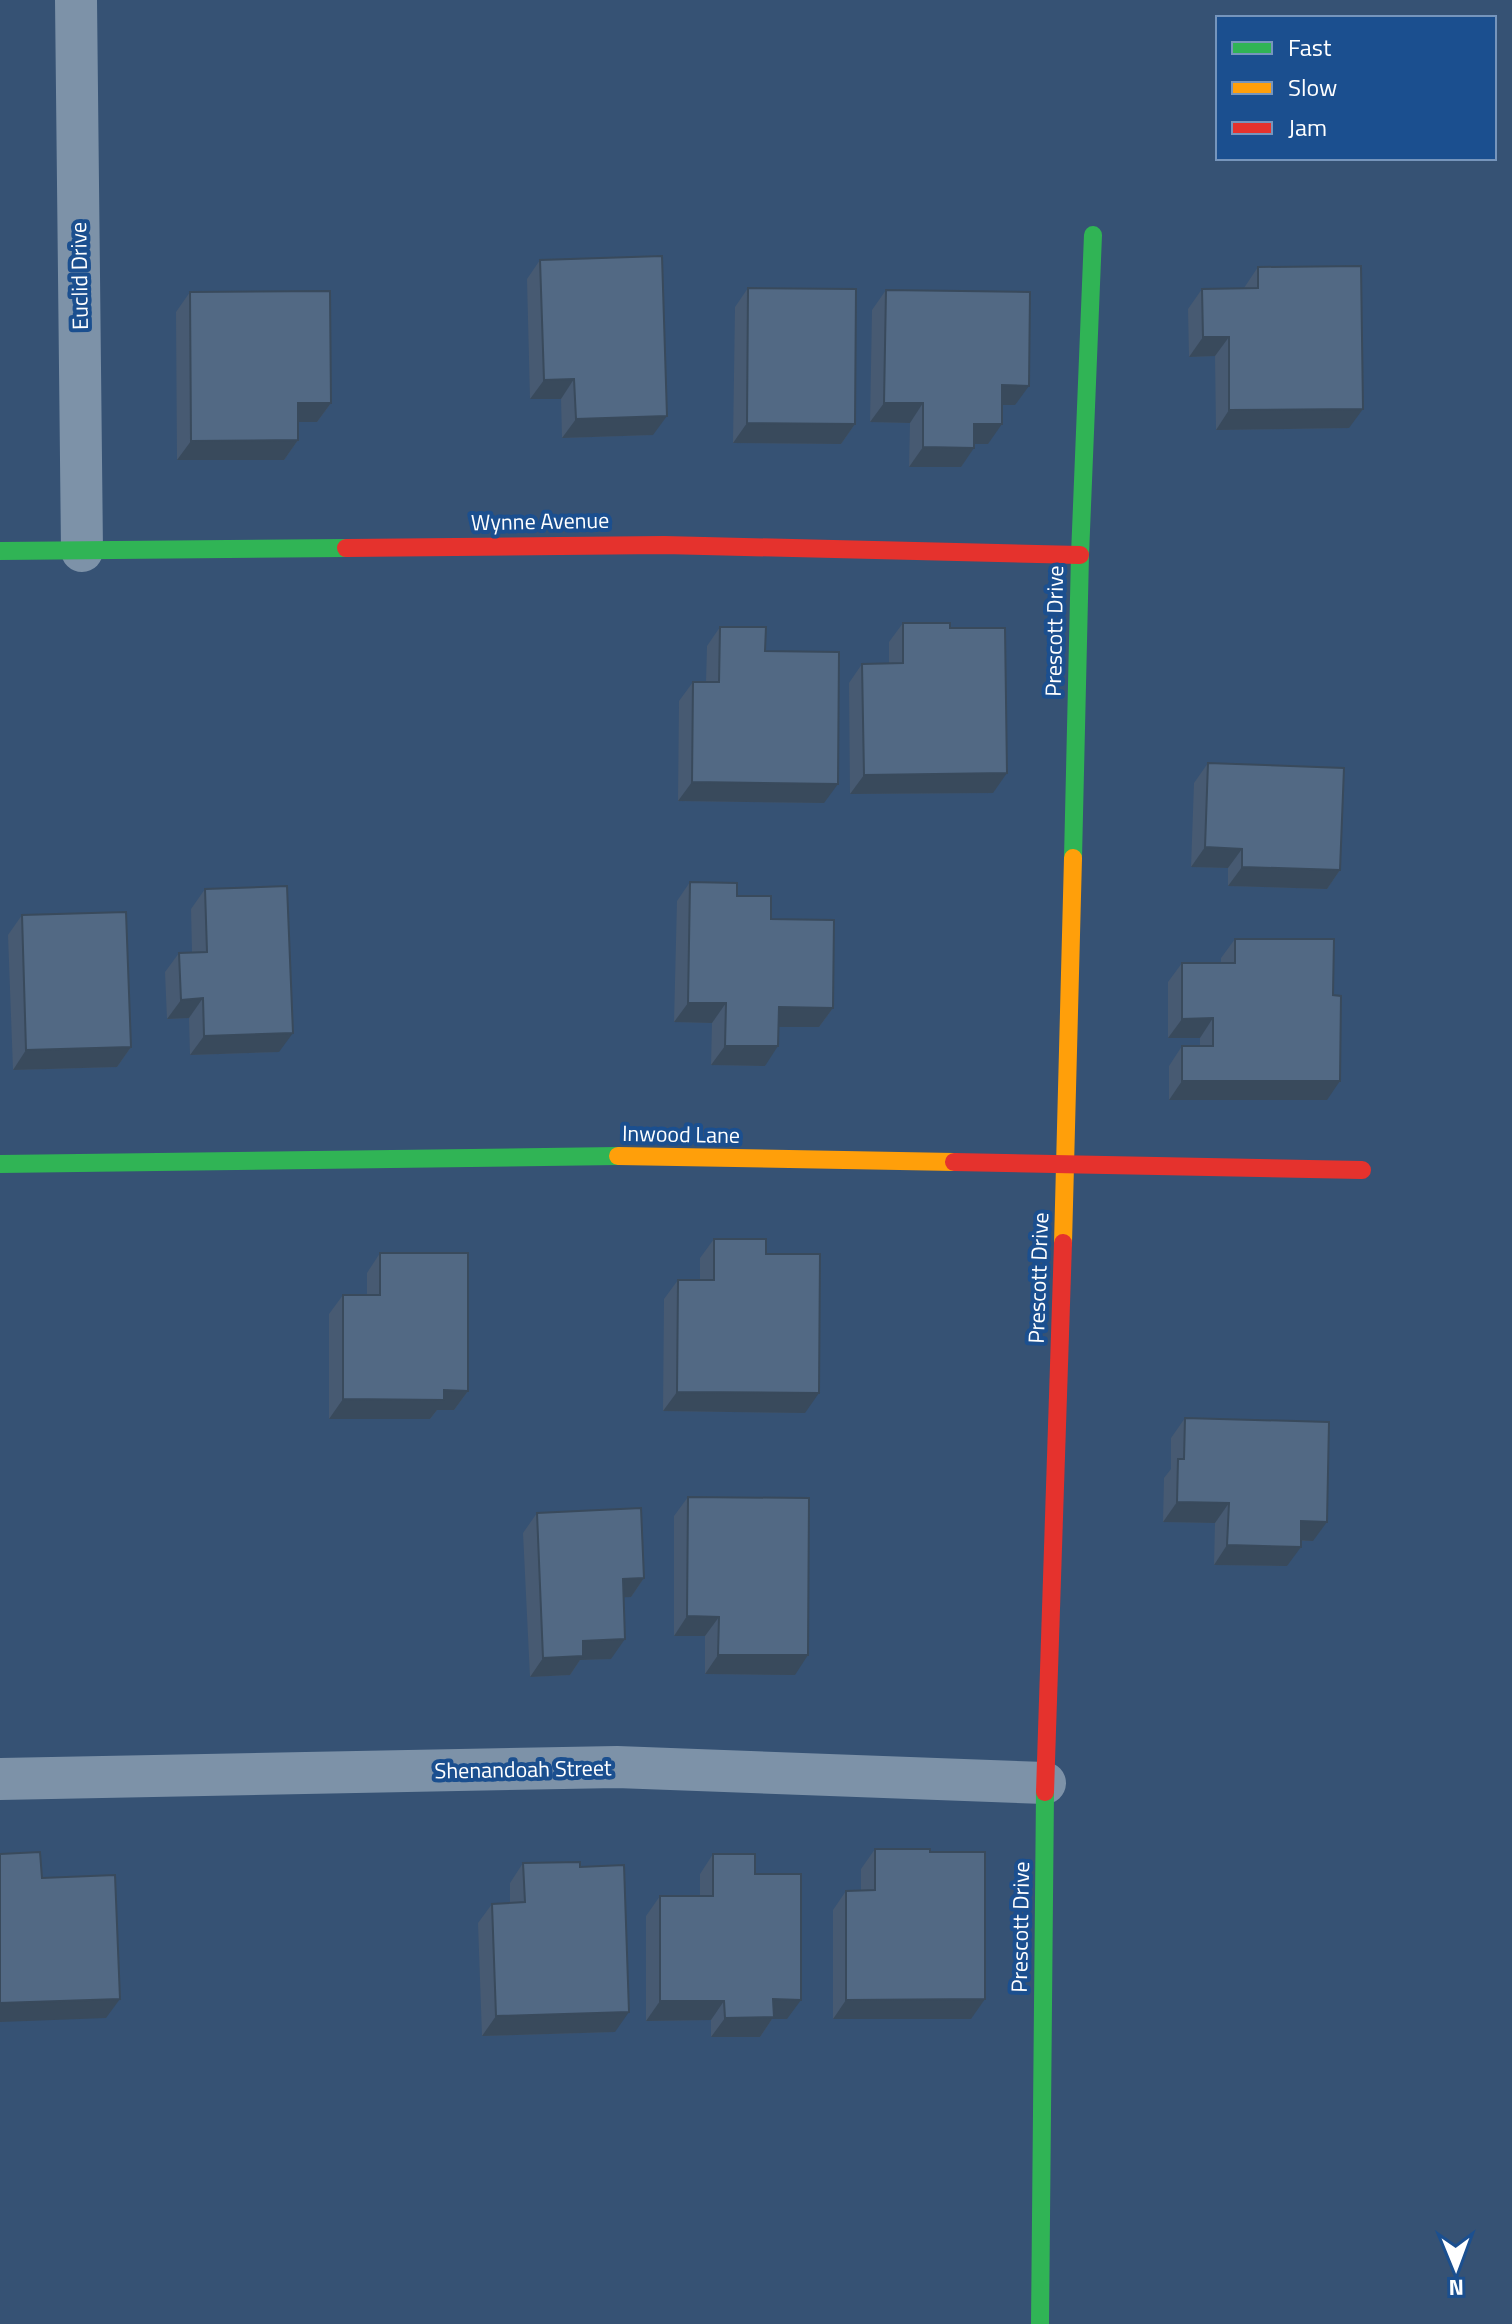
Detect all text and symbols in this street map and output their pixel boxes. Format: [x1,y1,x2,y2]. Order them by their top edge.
legend [1216,16,1496,160]
text: Fast [1288,29,1332,65]
text: Slow [1288,69,1337,105]
text: Jam [1288,109,1327,145]
street label: Euclid Drive [61,222,97,330]
street label: Wynne Avenue [470,503,610,539]
street label: Prescott Drive [1036,565,1072,697]
street label: Inwood Lane [622,1116,740,1152]
street label: Prescott Drive [1019,1212,1057,1344]
street label: Shenandoah Street [434,1750,612,1788]
street label: Prescott Drive [1002,1861,1038,1993]
north arrow [1416,2228,1496,2308]
text: N [1448,2271,1464,2305]

